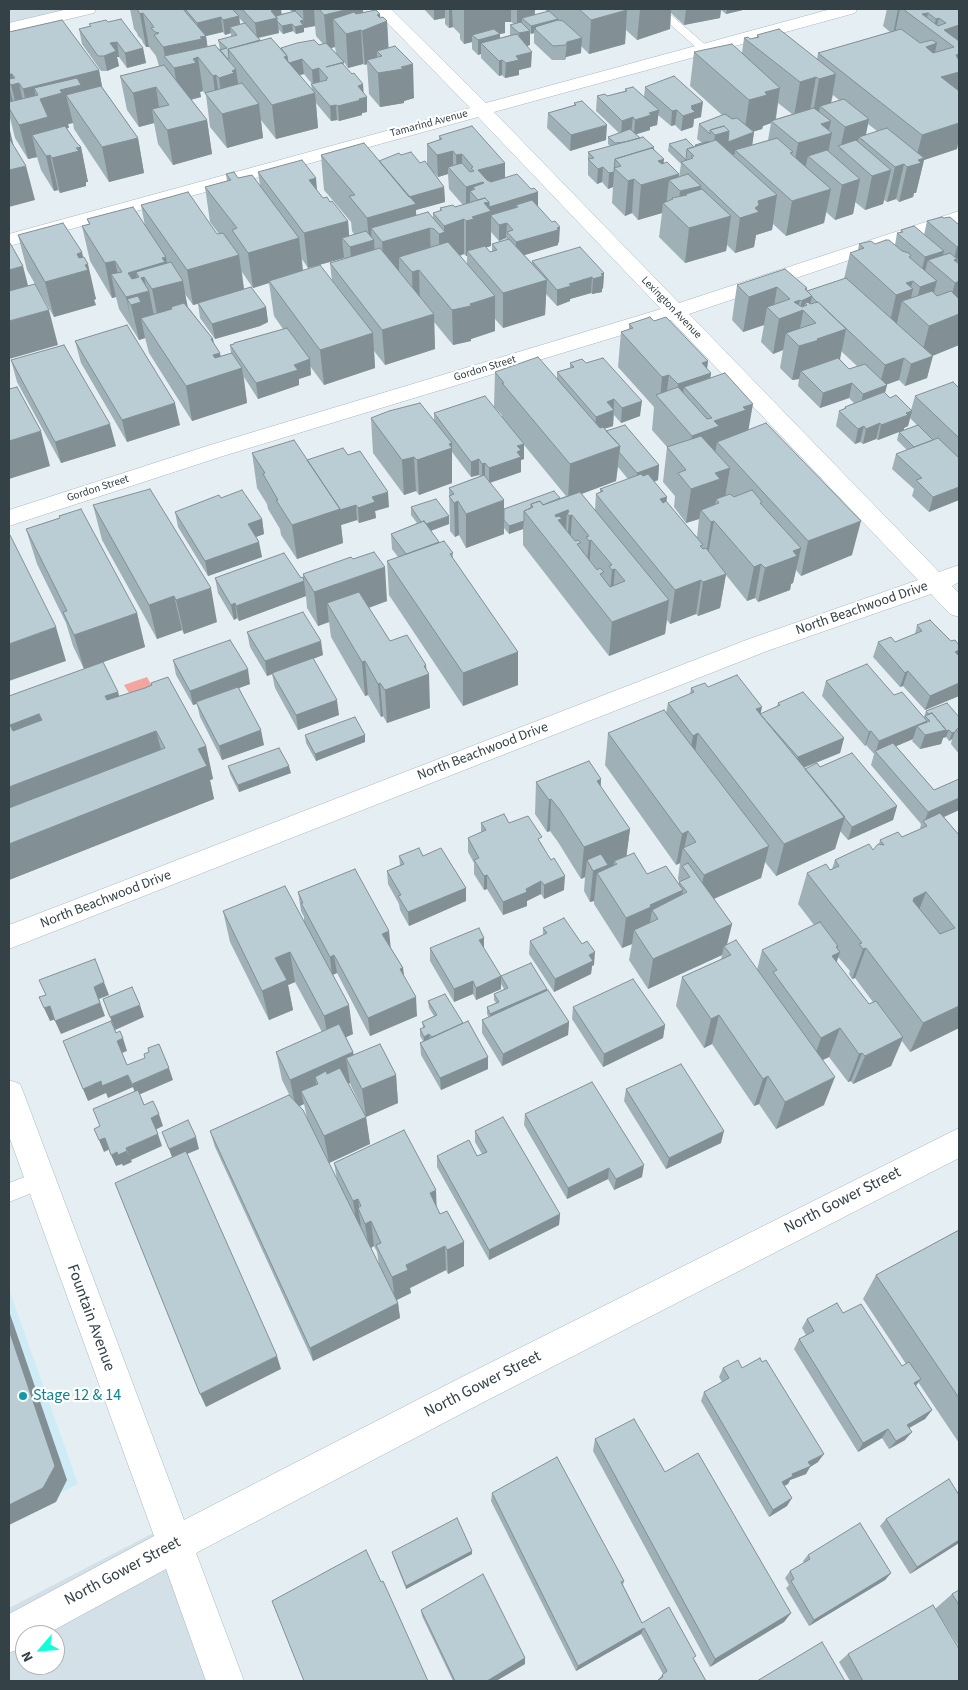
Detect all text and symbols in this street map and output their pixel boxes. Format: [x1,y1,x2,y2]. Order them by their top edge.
street label: Tamarind Avenue [389,107,469,141]
street label: Lexington Avenue [638,274,704,342]
street label: Gordon Street [452,353,518,385]
street label: Gordon Street [65,473,131,505]
street label: North Beachwood Drive [794,578,930,640]
street label: North Beachwood Drive [415,719,551,785]
street label: North Beachwood Drive [38,867,174,933]
street label: North Gower Street [781,1163,905,1239]
street label: Fountain Avenue [62,1262,118,1374]
street label: North Gower Street [421,1347,545,1423]
place label: Stage 12 & 14 [33,1386,121,1406]
marker: Stage 12 & 14 [17,1390,29,1402]
street label: North Gower Street [62,1533,184,1611]
north arrow [15,1625,65,1675]
text: N [17,1648,39,1665]

